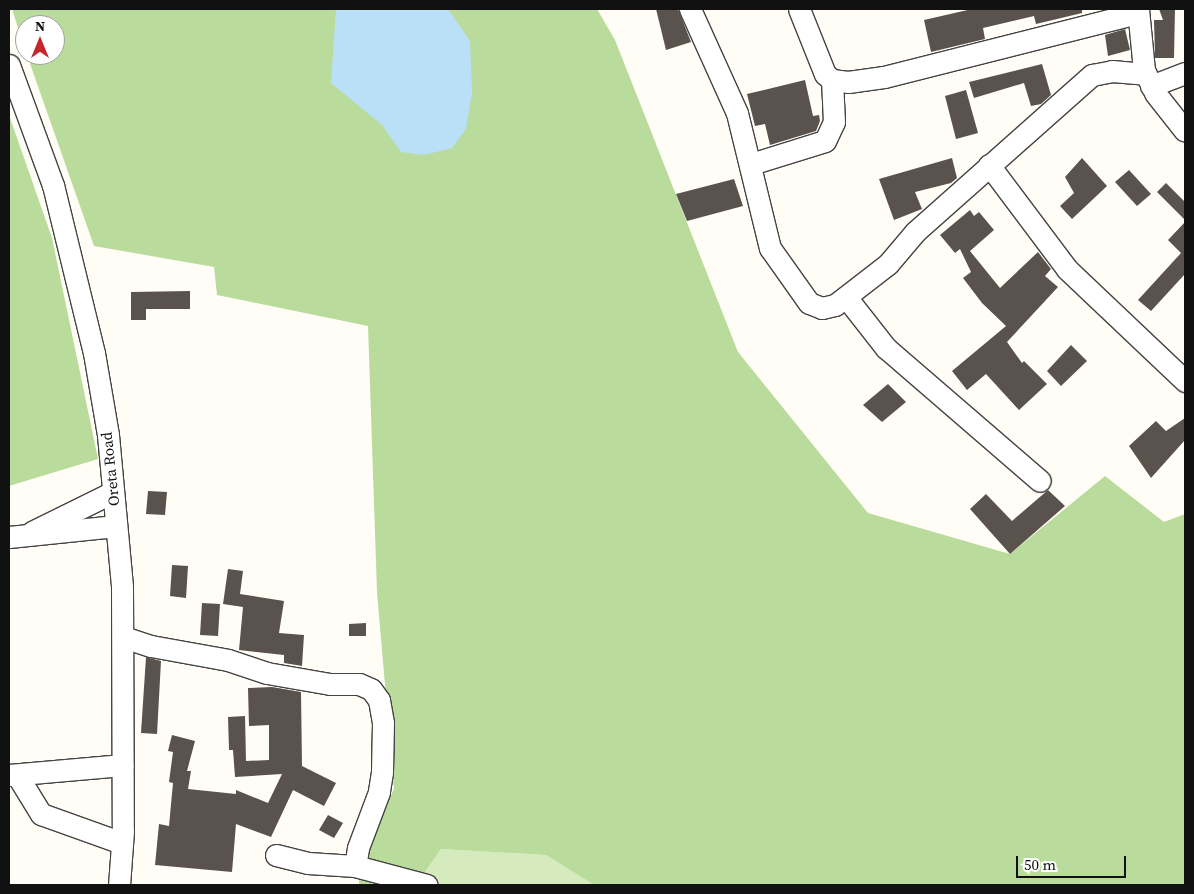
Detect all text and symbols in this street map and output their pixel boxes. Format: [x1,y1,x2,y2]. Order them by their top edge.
north arrow [15,15,65,65]
text: N [35,16,45,36]
street label: Oreta Road [97,431,123,507]
scale bar [1019,846,1129,878]
text: 50 m [1024,854,1056,875]

